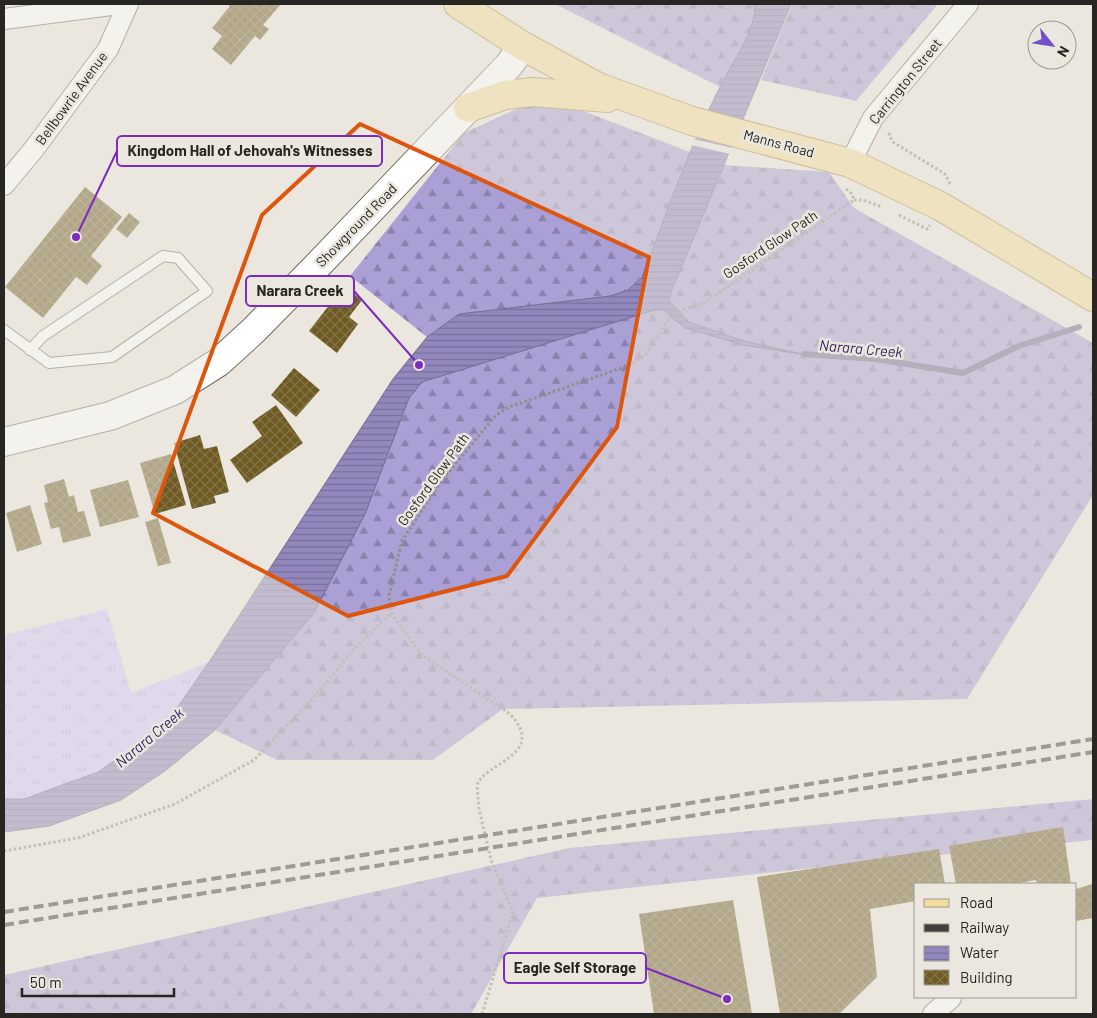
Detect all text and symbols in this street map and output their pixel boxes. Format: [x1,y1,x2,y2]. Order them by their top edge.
north arrow [1027,20,1077,70]
street label: Carrington Street [865,35,945,127]
text: N [1054,43,1073,60]
street label: Bellbowrie Avenue [31,48,111,148]
street label: Manns Road [742,125,816,161]
callout: Kingdom Hall of Jehovah's Witnesses [117,136,382,166]
text: Kingdom Hall of Jehovah's Witnesses [128,141,373,159]
street label: Showground Road [312,180,400,270]
street label: Gosford Glow Path [719,206,821,282]
callout: Narara Creek [246,276,354,306]
text: Narara Creek [256,281,344,299]
water label: Narara Creek [819,335,904,361]
street label: Gosford Glow Path [394,429,472,529]
water label: Narara Creek [111,703,187,771]
legend [914,883,1077,998]
text: Road [960,893,993,911]
text: Railway [960,918,1009,936]
text: Water [960,943,999,961]
callout: Eagle Self Storage [504,953,646,983]
text: Eagle Self Storage [514,958,636,976]
scale bar [22,966,175,998]
text: Building [960,968,1013,986]
text: 50 m [30,973,62,991]

